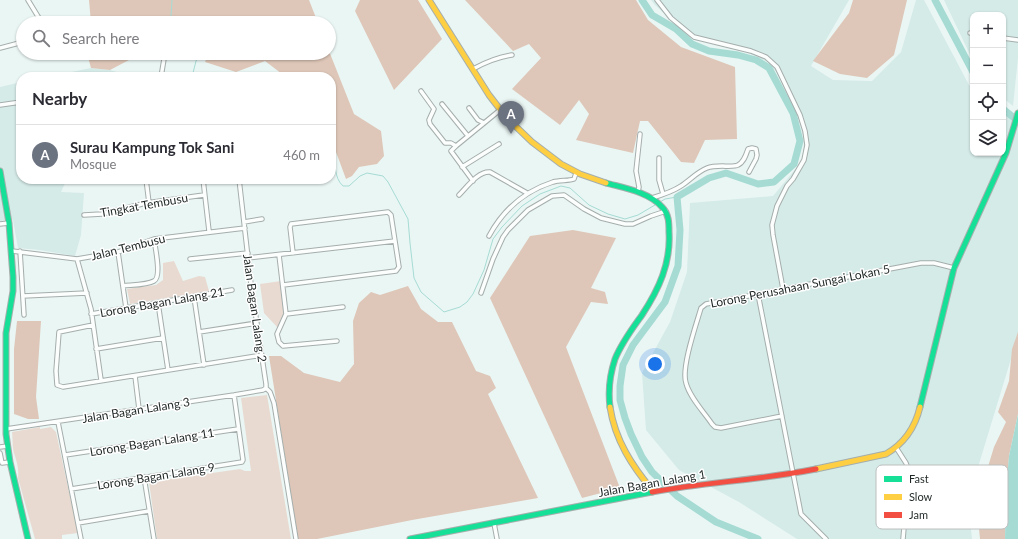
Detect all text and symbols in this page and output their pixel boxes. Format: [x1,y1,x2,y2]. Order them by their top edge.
map controls [970,12,1006,156]
button: + [970,12,1006,48]
search box [16,16,336,60]
icon: search [30,27,52,49]
text: Search here [62,29,139,47]
button: − [970,48,1006,84]
button: locate [970,84,1006,120]
text: Nearby [32,88,87,109]
pin: A [498,101,524,134]
button: layers [970,120,1006,156]
text: Surau Kampung Tok Sani [70,138,234,156]
text: A [40,147,50,163]
text: 460 m [283,147,320,163]
text: Mosque [70,156,116,172]
street label: Tingkat Tembusu [99,190,189,220]
street label: Jalan Tembusu [89,231,167,263]
street label: Jalan Bagan Lalang 2 [240,253,270,363]
street label: Lorong Perusahaan Sungai Lokan 5 [709,261,891,311]
street label: Lorong Bagan Lalang 21 [99,284,225,320]
your location [645,354,665,374]
street label: Jalan Bagan Lalang 3 [81,394,191,426]
street label: Lorong Bagan Lalang 11 [89,425,215,459]
street label: Lorong Bagan Lalang 9 [96,459,216,493]
legend [876,465,1008,529]
street label: Jalan Bagan Lalang 1 [597,466,707,500]
text: Fast [909,472,929,485]
text: Slow [909,490,933,503]
text: Jam [909,508,928,521]

